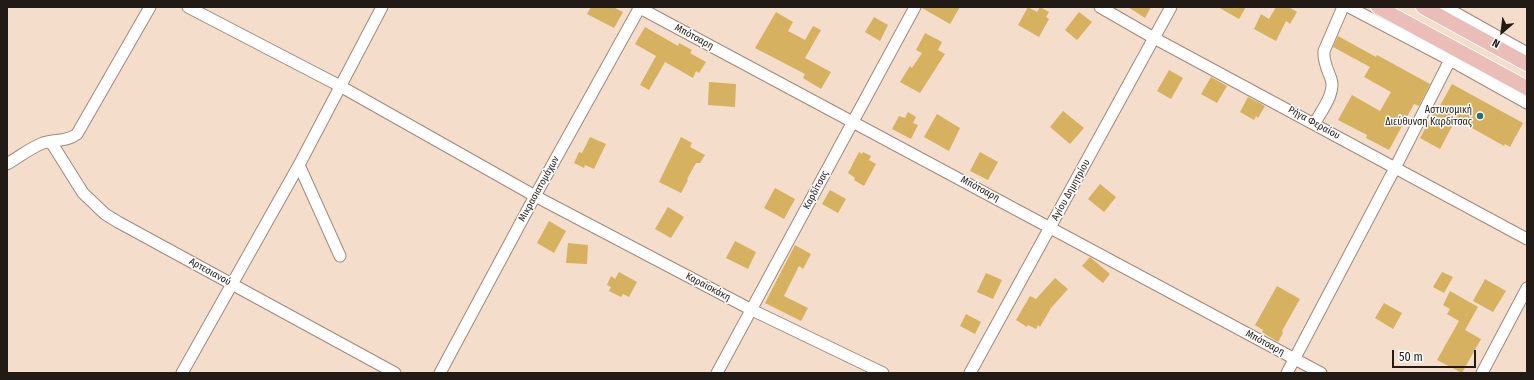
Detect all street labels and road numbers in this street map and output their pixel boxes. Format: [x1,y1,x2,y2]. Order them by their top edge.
street label: Μπότσαρη [672,22,716,52]
street label: Ρήγα Φεραίου [1286,104,1342,142]
street label: Μικρασιατομάχων [516,154,562,224]
street label: Αγίου Δημητρίου [1049,157,1093,223]
street label: Καρδίτσας [801,169,831,211]
street label: Μπότσαρη [958,174,1002,204]
street label: Αρτεσιανού [187,256,233,288]
street label: Καραϊσκάκη [684,270,732,304]
street label: Μπότσαρη [1243,328,1287,358]

